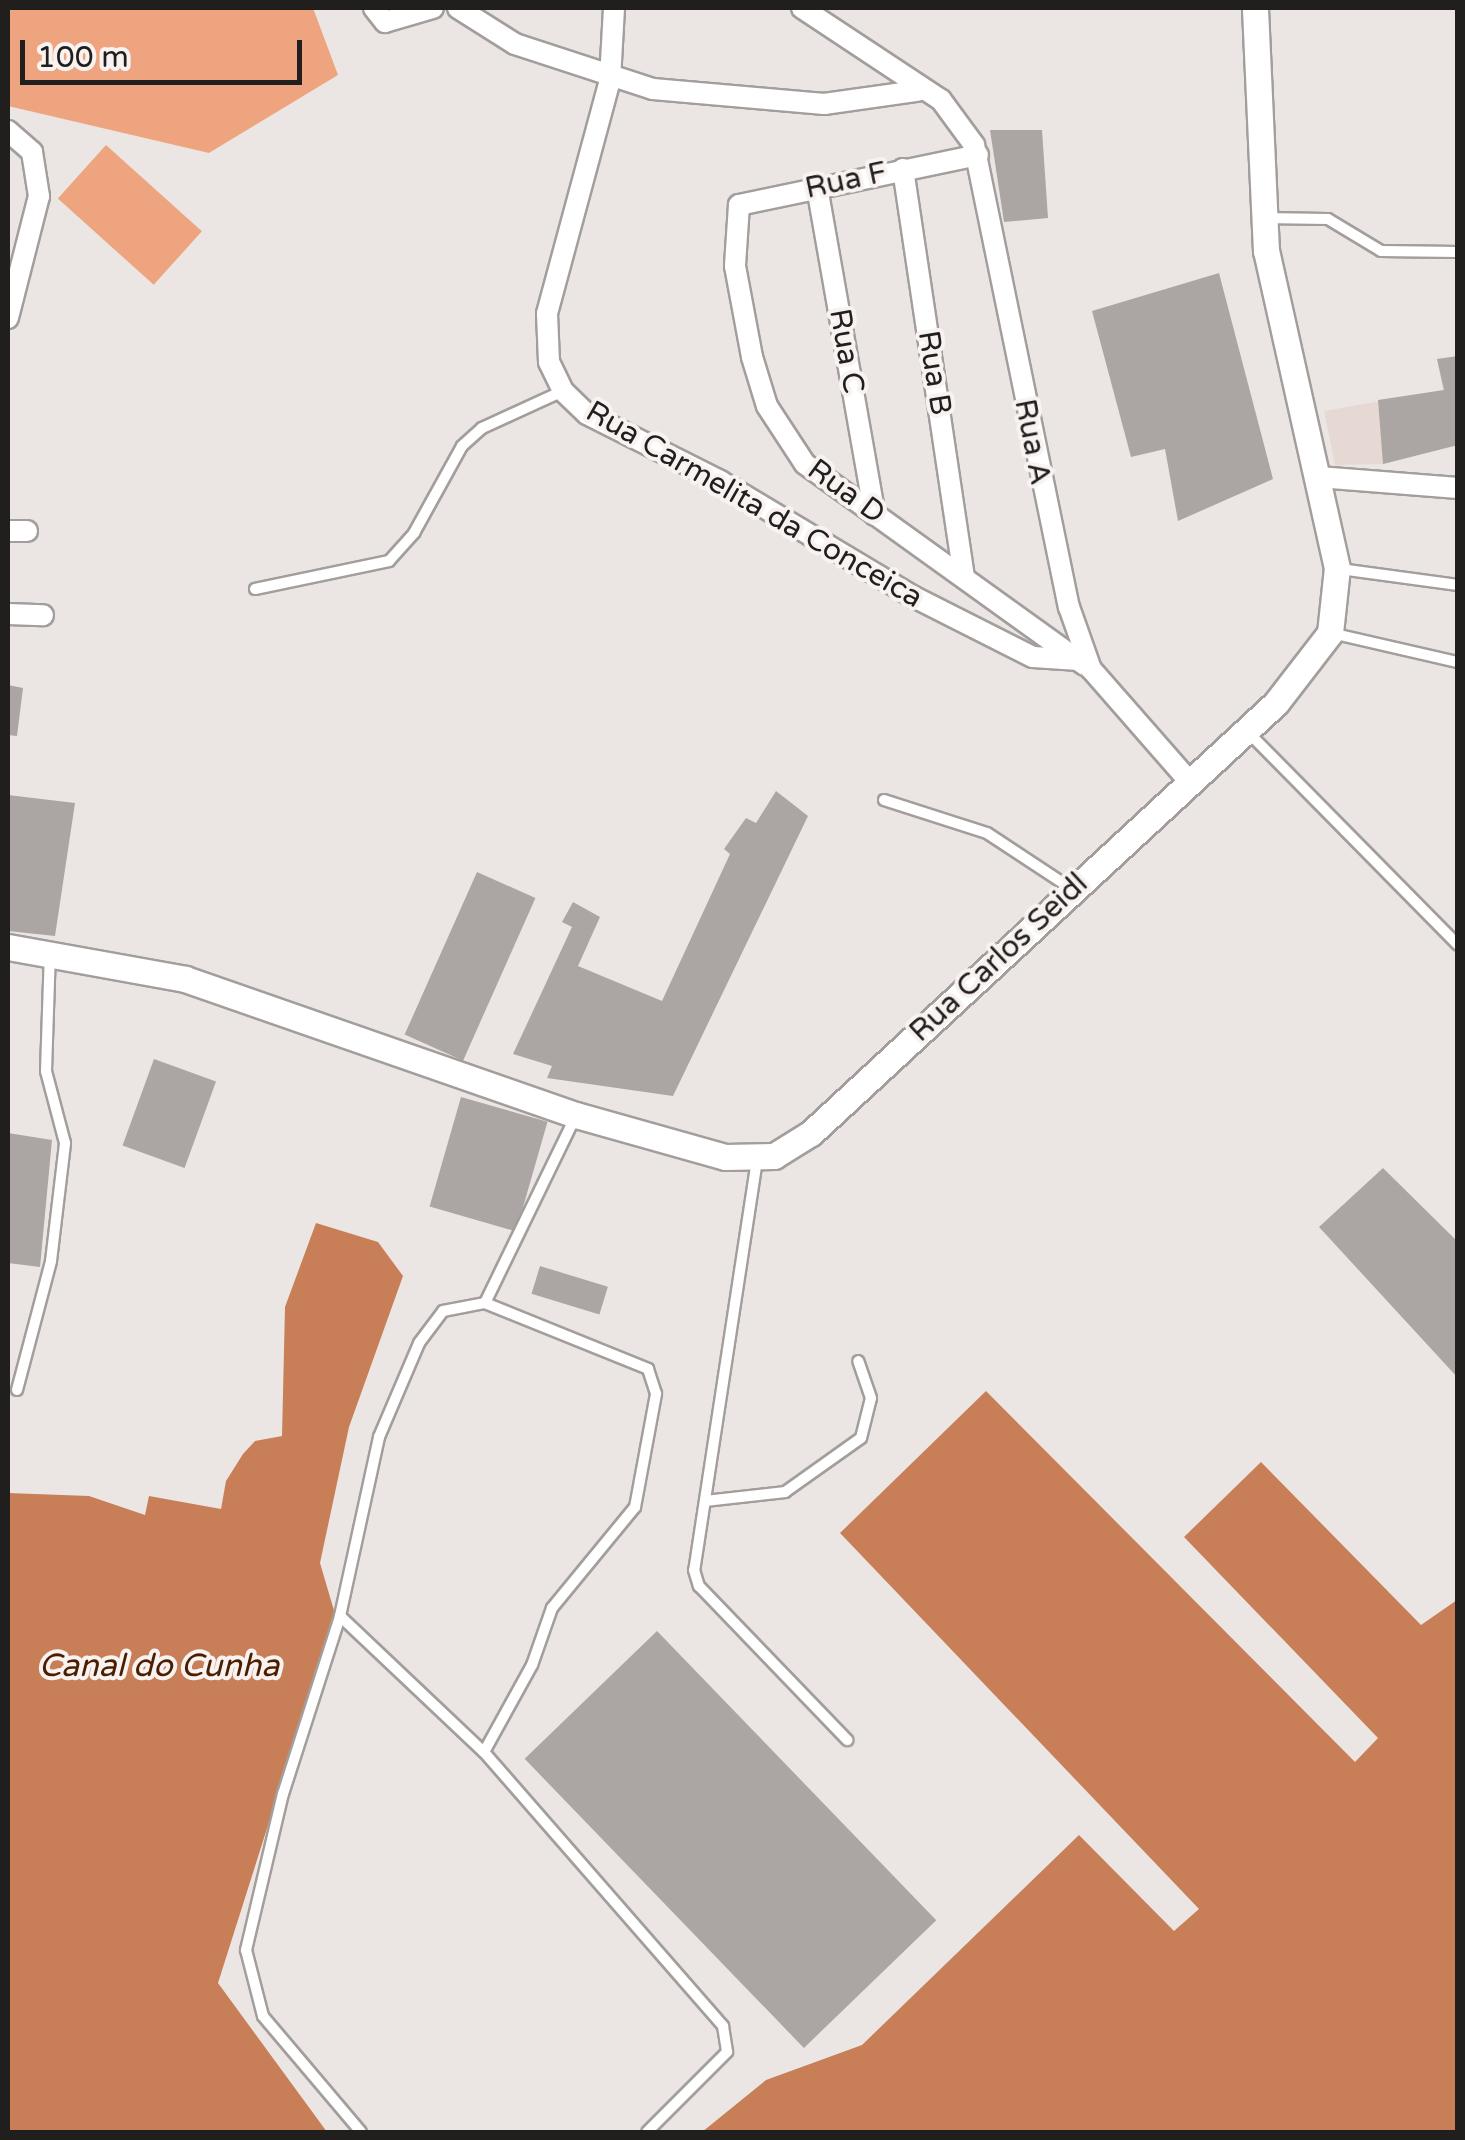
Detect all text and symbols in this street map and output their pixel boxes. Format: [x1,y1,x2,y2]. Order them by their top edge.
scale bar [25,20,308,82]
text: 100 m [37,39,129,76]
street label: Rua F [802,155,890,207]
street label: Rua C [821,306,871,396]
street label: Rua B [910,328,958,418]
street label: Rua Carmelita da Conceica [579,394,929,616]
street label: Rua A [1006,396,1058,488]
street label: Rua D [800,452,892,532]
street label: Rua Carlos Seidl [902,866,1096,1050]
water label: Canal do Cunha [39,1647,279,1685]

